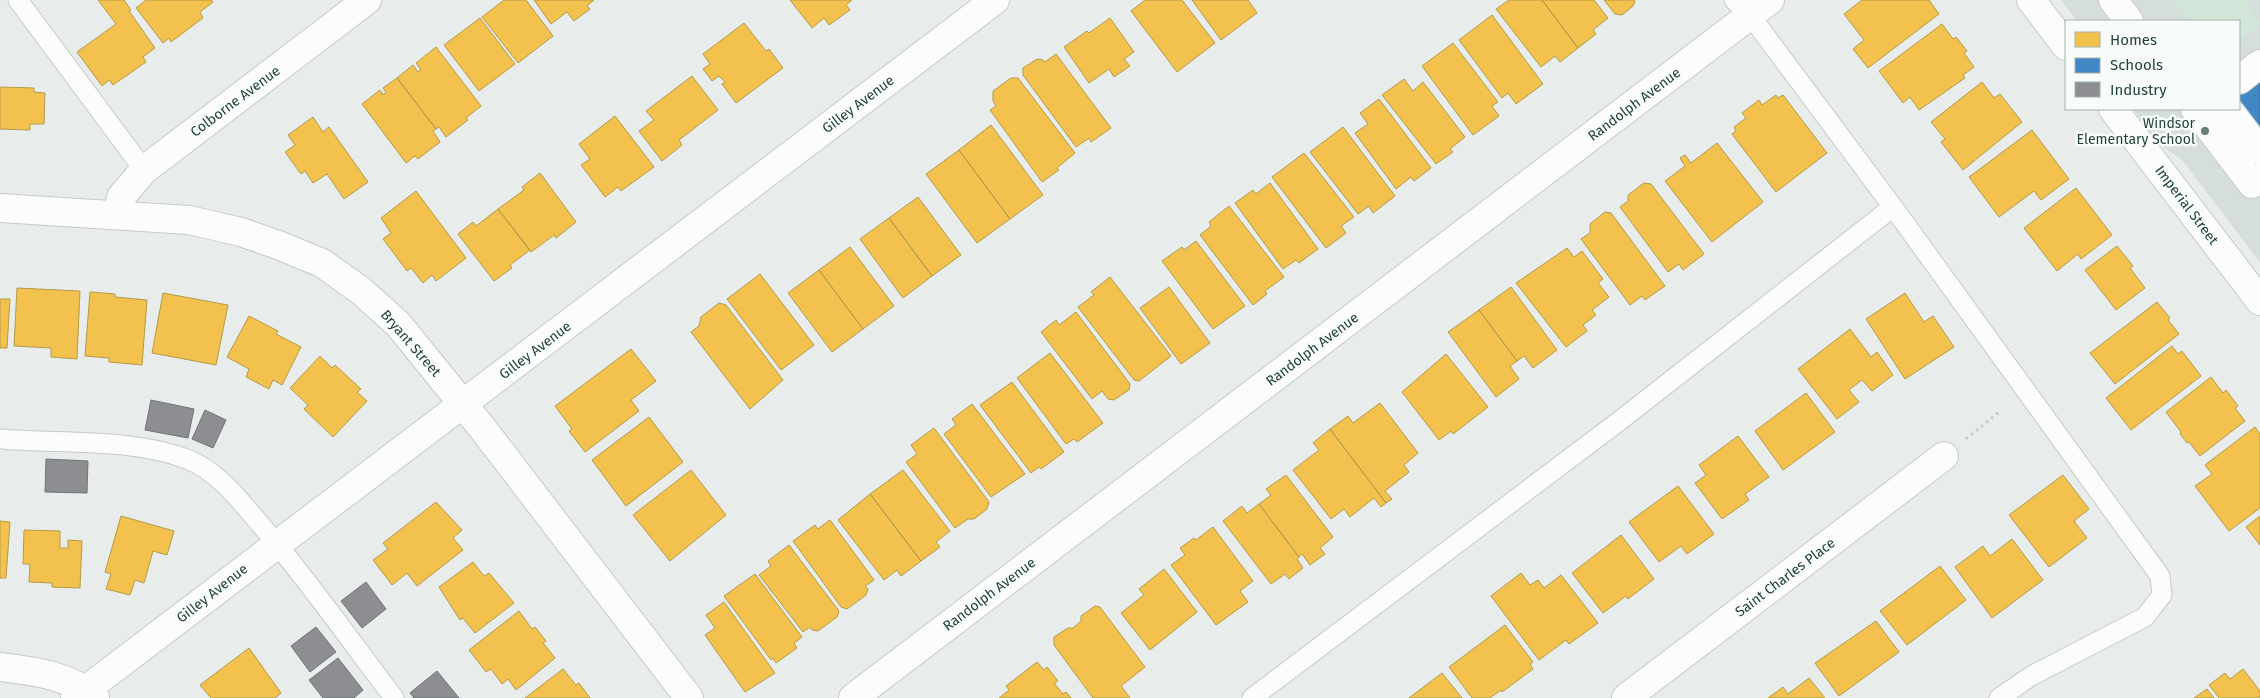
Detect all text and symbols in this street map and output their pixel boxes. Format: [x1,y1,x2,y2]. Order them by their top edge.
legend [2065,20,2240,110]
text: Homes [2110,31,2157,49]
text: Schools [2110,56,2163,74]
street label: Colborne Avenue [187,62,283,141]
street label: Randolph Avenue [1585,64,1684,145]
street label: Gilley Avenue [819,72,898,137]
text: Industry [2110,81,2167,99]
place label: Windsor Elementary School [2077,115,2196,148]
marker: Windsor Elementary School [2199,125,2211,137]
street label: Imperial Street [2151,162,2222,249]
street label: Bryant Street [377,306,445,381]
street label: Randolph Avenue [1263,309,1362,390]
street label: Gilley Avenue [496,318,575,383]
street label: Saint Charles Place [1732,534,1839,621]
street label: Randolph Avenue [940,554,1039,635]
street label: Gilley Avenue [173,560,251,626]

